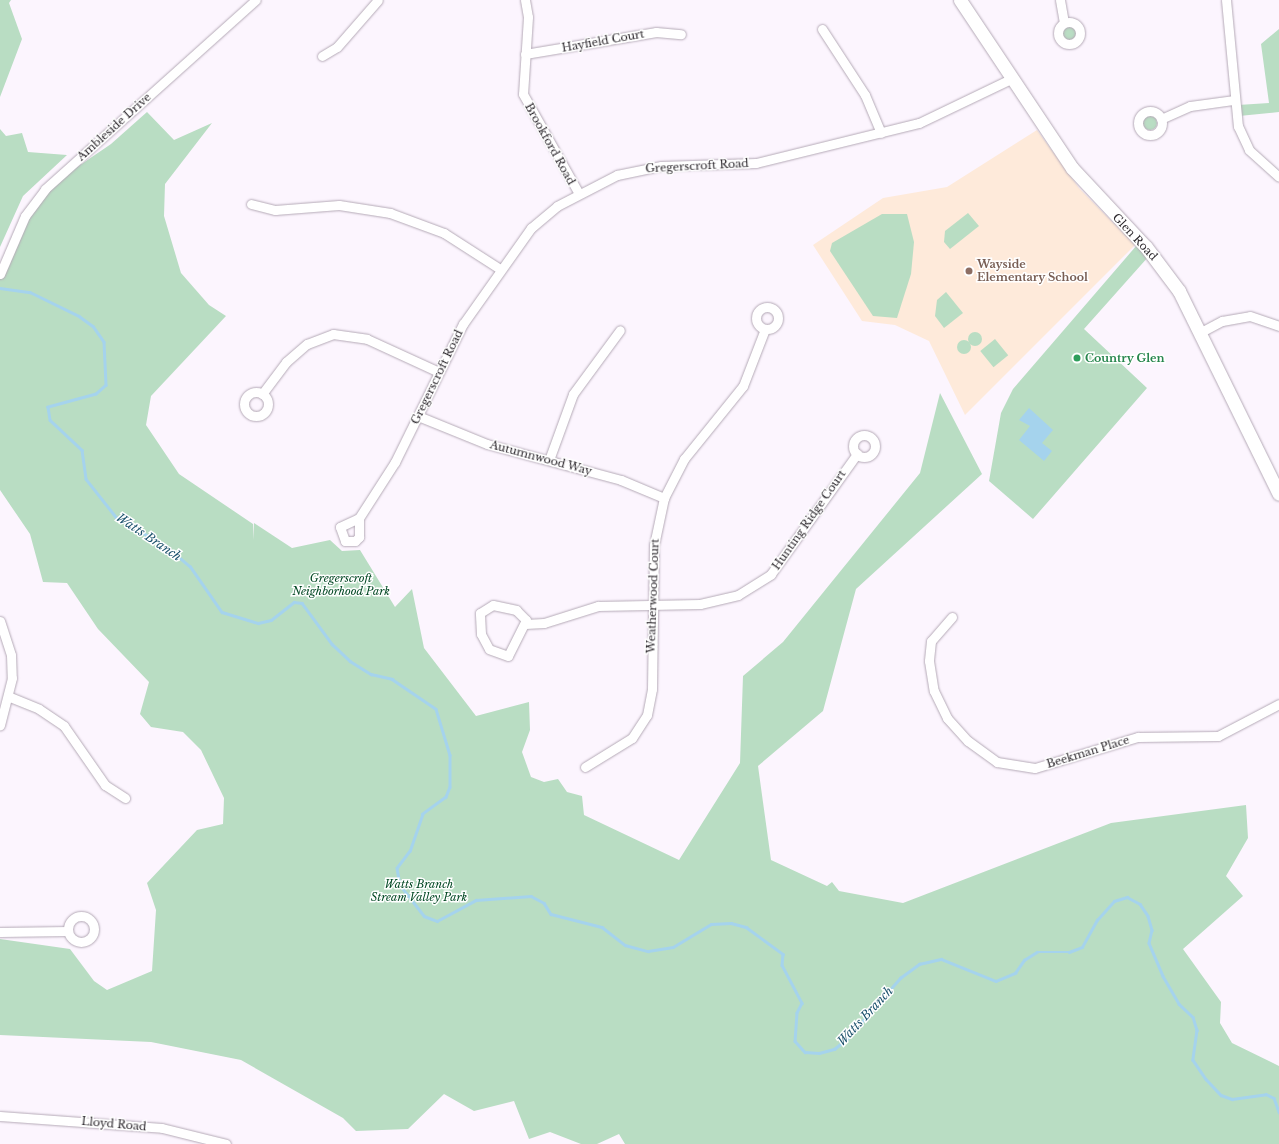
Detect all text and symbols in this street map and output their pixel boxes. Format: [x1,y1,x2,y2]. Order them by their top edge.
street label: Hayfield Court [561,27,645,55]
street label: Ambleside Drive [74,91,154,163]
street label: Brookford Road [522,101,578,187]
street label: Gregerscroft Road [645,157,749,175]
street label: Glen Road [1110,211,1160,263]
place label: Wayside Elementary School [977,258,1088,284]
marker: Wayside Elementary School [964,266,974,276]
street label: Gregerscroft Road [408,328,466,426]
place label: Country Glen [1085,351,1165,365]
marker: Country Glen [1072,353,1082,363]
street label: Autumnwood Way [488,438,594,478]
street label: Hunting Ridge Court [770,468,848,572]
water label: Watts Branch [114,510,184,564]
street label: Weatherwood Court [644,538,662,654]
park label: Gregerscroft Neighborhood Park [292,572,390,598]
street label: Beekman Place [1045,733,1131,771]
park label: Watts Branch Stream Valley Park [371,878,467,904]
water label: Watts Branch [834,984,896,1048]
street label: Lloyd Road [81,1115,147,1133]

